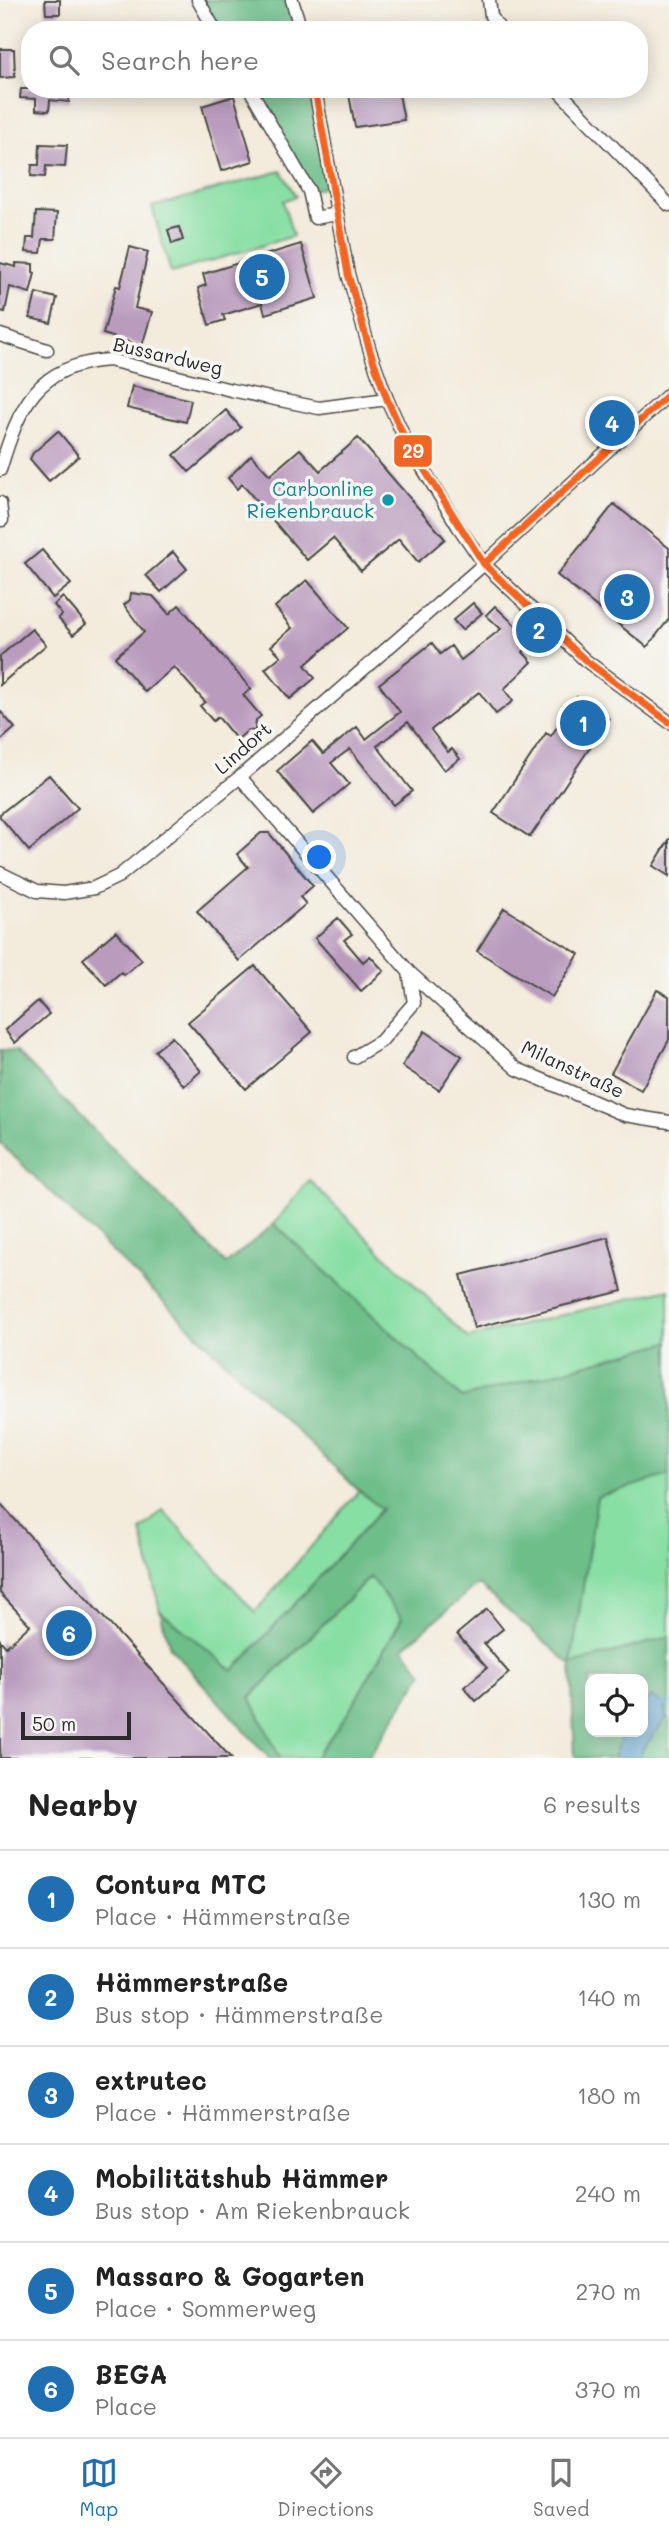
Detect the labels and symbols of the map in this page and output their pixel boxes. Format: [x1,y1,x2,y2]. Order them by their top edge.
pin: 5 [239,251,285,303]
street label: Bussardweg [111,331,225,380]
pin: 4 [589,397,635,449]
line badge: 29 [393,434,433,468]
text: 29 [402,438,425,463]
place label: Carbonline Riekenbrauck [247,476,374,523]
marker: Carbonline Riekenbrauck [380,492,396,508]
pin: 3 [604,571,650,623]
pin: 2 [516,604,562,656]
pin: 1 [560,697,606,749]
street label: Lindort [209,716,276,779]
your location [302,840,336,874]
street label: Milanstraße [518,1034,629,1103]
pin: 6 [46,1607,92,1659]
scale bar [21,1709,131,1741]

